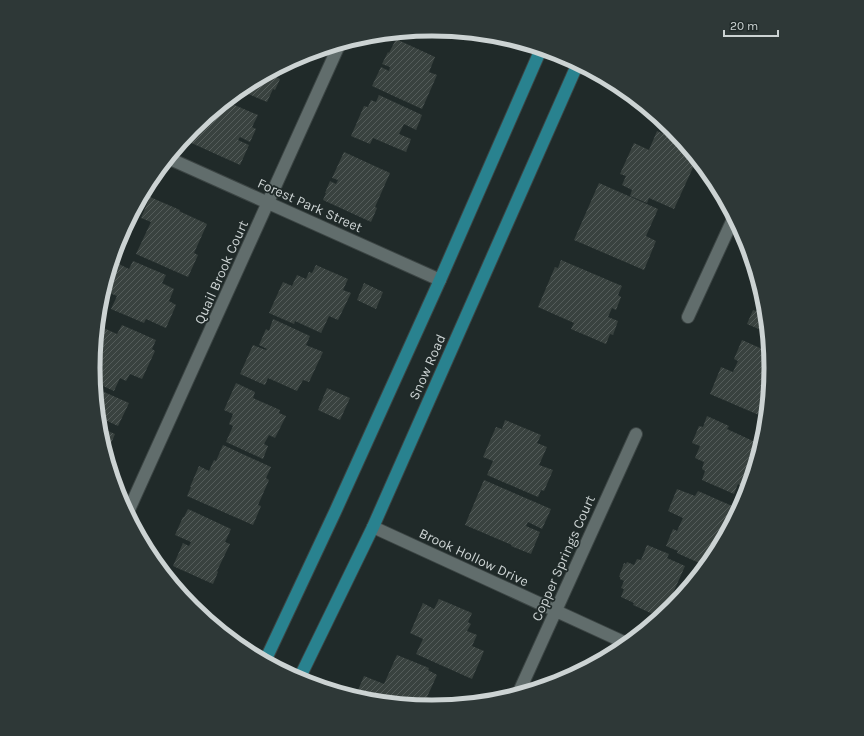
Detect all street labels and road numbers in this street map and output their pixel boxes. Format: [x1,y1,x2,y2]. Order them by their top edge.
street label: Forest Park Street [255,175,365,236]
street label: Quail Brook Court [191,218,252,327]
street label: Snow Road [405,332,450,403]
street label: Copper Springs Court [528,493,599,624]
street label: Brook Hollow Drive [416,525,531,590]

